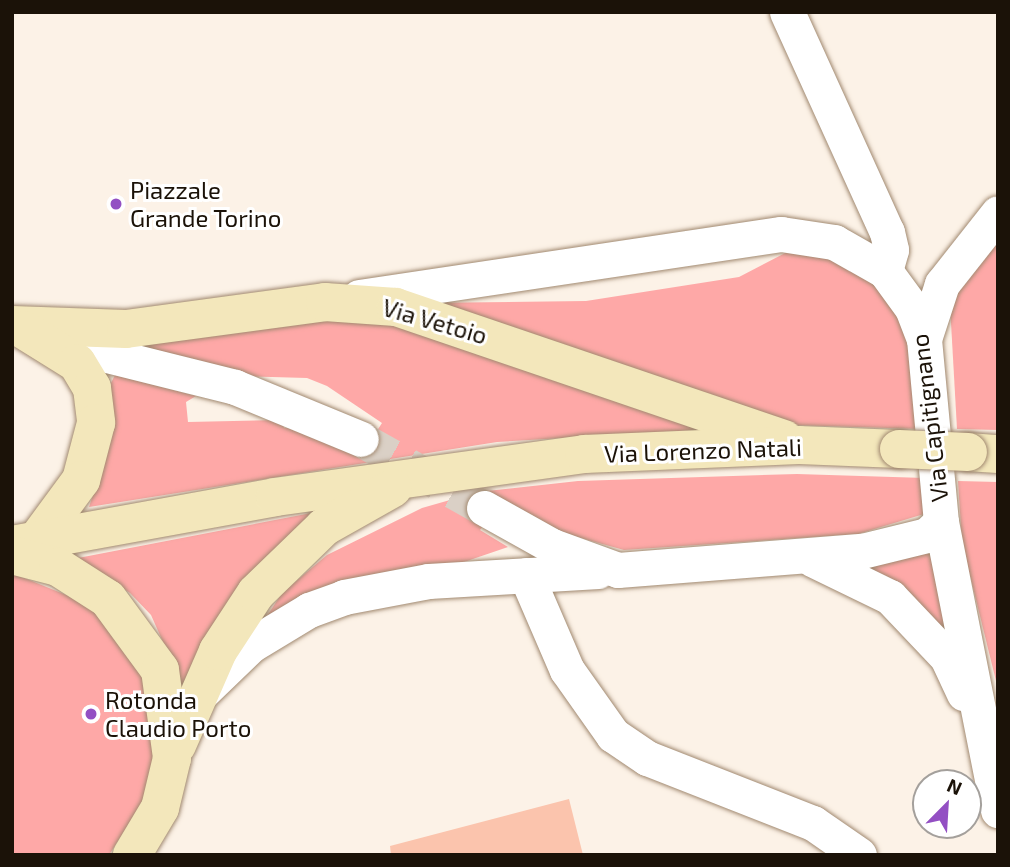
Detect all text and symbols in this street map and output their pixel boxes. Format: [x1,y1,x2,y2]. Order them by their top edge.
place label: Piazzale Grande Torino [130,176,282,232]
marker: Piazzale Grande Torino [108,196,124,212]
street label: Via Vetoio [379,292,491,350]
street label: Via Capitignano [904,332,954,504]
street label: Via Lorenzo Natali [604,432,802,468]
place label: Rotonda Claudio Porto [105,686,251,742]
marker: Rotonda Claudio Porto [83,706,99,722]
north arrow [912,769,982,839]
text: N [944,773,966,799]

